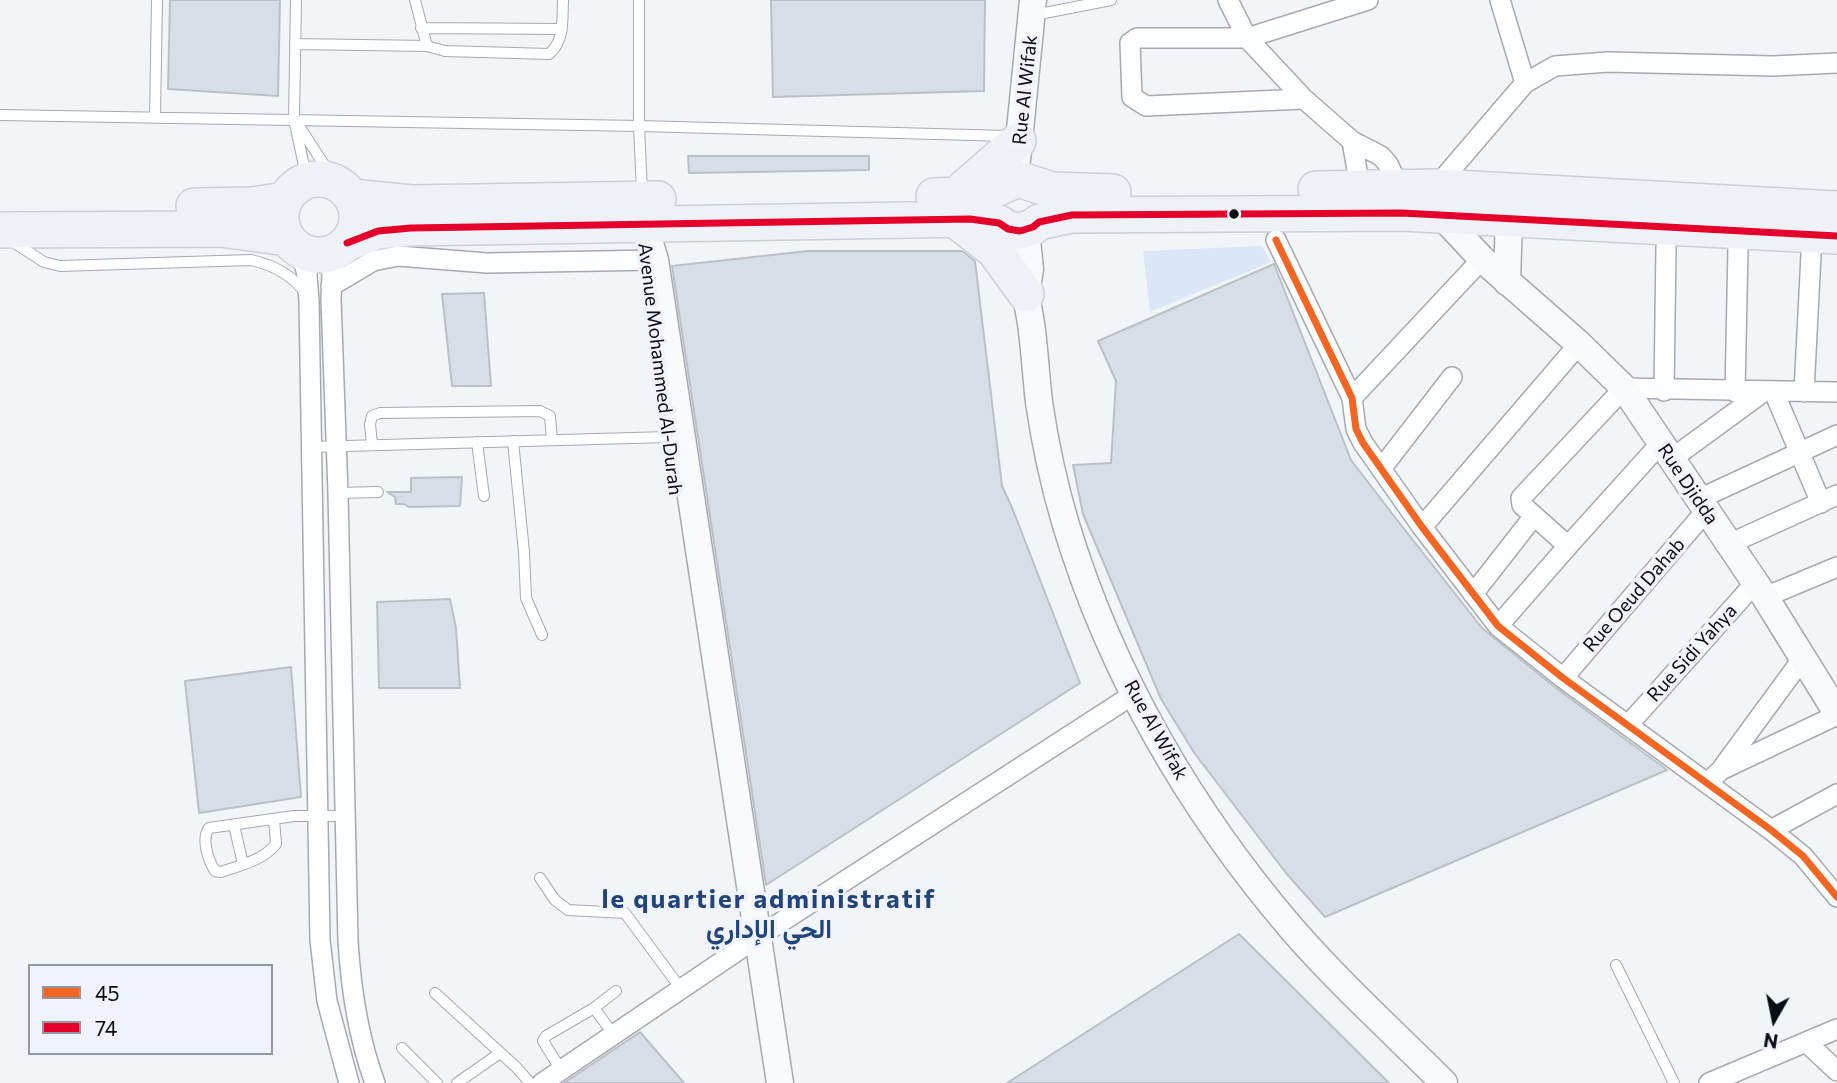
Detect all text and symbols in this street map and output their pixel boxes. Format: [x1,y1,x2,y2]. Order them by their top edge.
street label: Rue Al Wifak [1008,34,1042,146]
unlabelled marker [1227,207,1241,221]
street label: Avenue Mohammed Al-Durah [633,242,687,496]
street label: Rue Djidda [1653,439,1723,529]
street label: Rue Oeud Dahab [1578,533,1690,657]
street label: Rue Sidi Yahya [1642,600,1742,706]
street label: Rue Al Wifak [1119,676,1193,784]
district label: le quartier administratif الحي الإداري [605,883,933,944]
legend [28,964,273,1055]
text: 45 [95,980,120,1005]
north arrow [1739,985,1809,1055]
text: 74 [95,1015,117,1040]
text: N [1762,1029,1779,1054]

